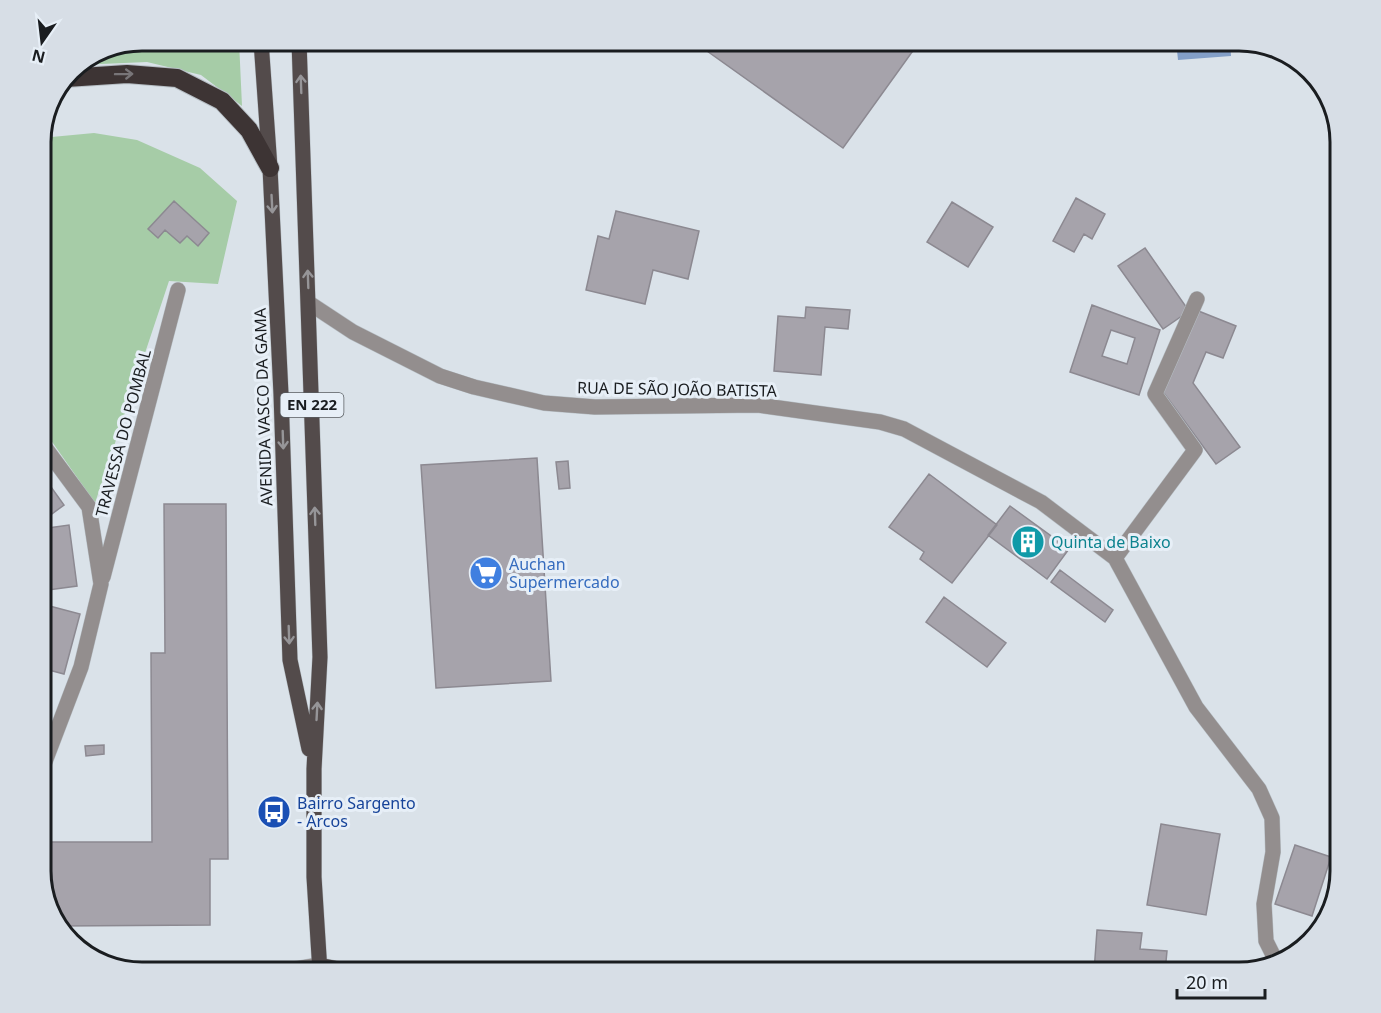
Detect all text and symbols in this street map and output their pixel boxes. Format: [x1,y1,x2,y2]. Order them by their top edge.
north arrow [12,12,72,72]
text: N [29,44,47,69]
one-way arrow [114,68,134,80]
one-way arrow [295,74,307,94]
one-way arrow [267,193,278,213]
one-way arrow [302,269,314,289]
street label: AVENIDA VASCO DA GAMA [249,307,277,506]
street label: TRAVESSA DO POMBAL [90,347,156,519]
street label: RUA DE SÃO JOÃO BATISTA [577,376,778,402]
road number: EN 222 [280,393,344,417]
one-way arrow [277,430,288,450]
one-way arrow [310,506,321,526]
building icon: Quinta de Baixo [1010,524,1046,560]
place label: Quinta de Baixo [1051,531,1171,553]
place label: Auchan Supermercado [509,553,620,593]
supermarket icon: Auchan Supermercado [468,555,504,591]
one-way arrow [284,625,295,645]
one-way arrow [311,701,322,721]
place label: Bairro Sargento - Arcos [297,792,416,832]
bus stop icon: Bairro Sargento - Arcos [256,794,292,830]
scale bar [1177,962,1266,1000]
text: 20 m [1186,970,1228,994]

